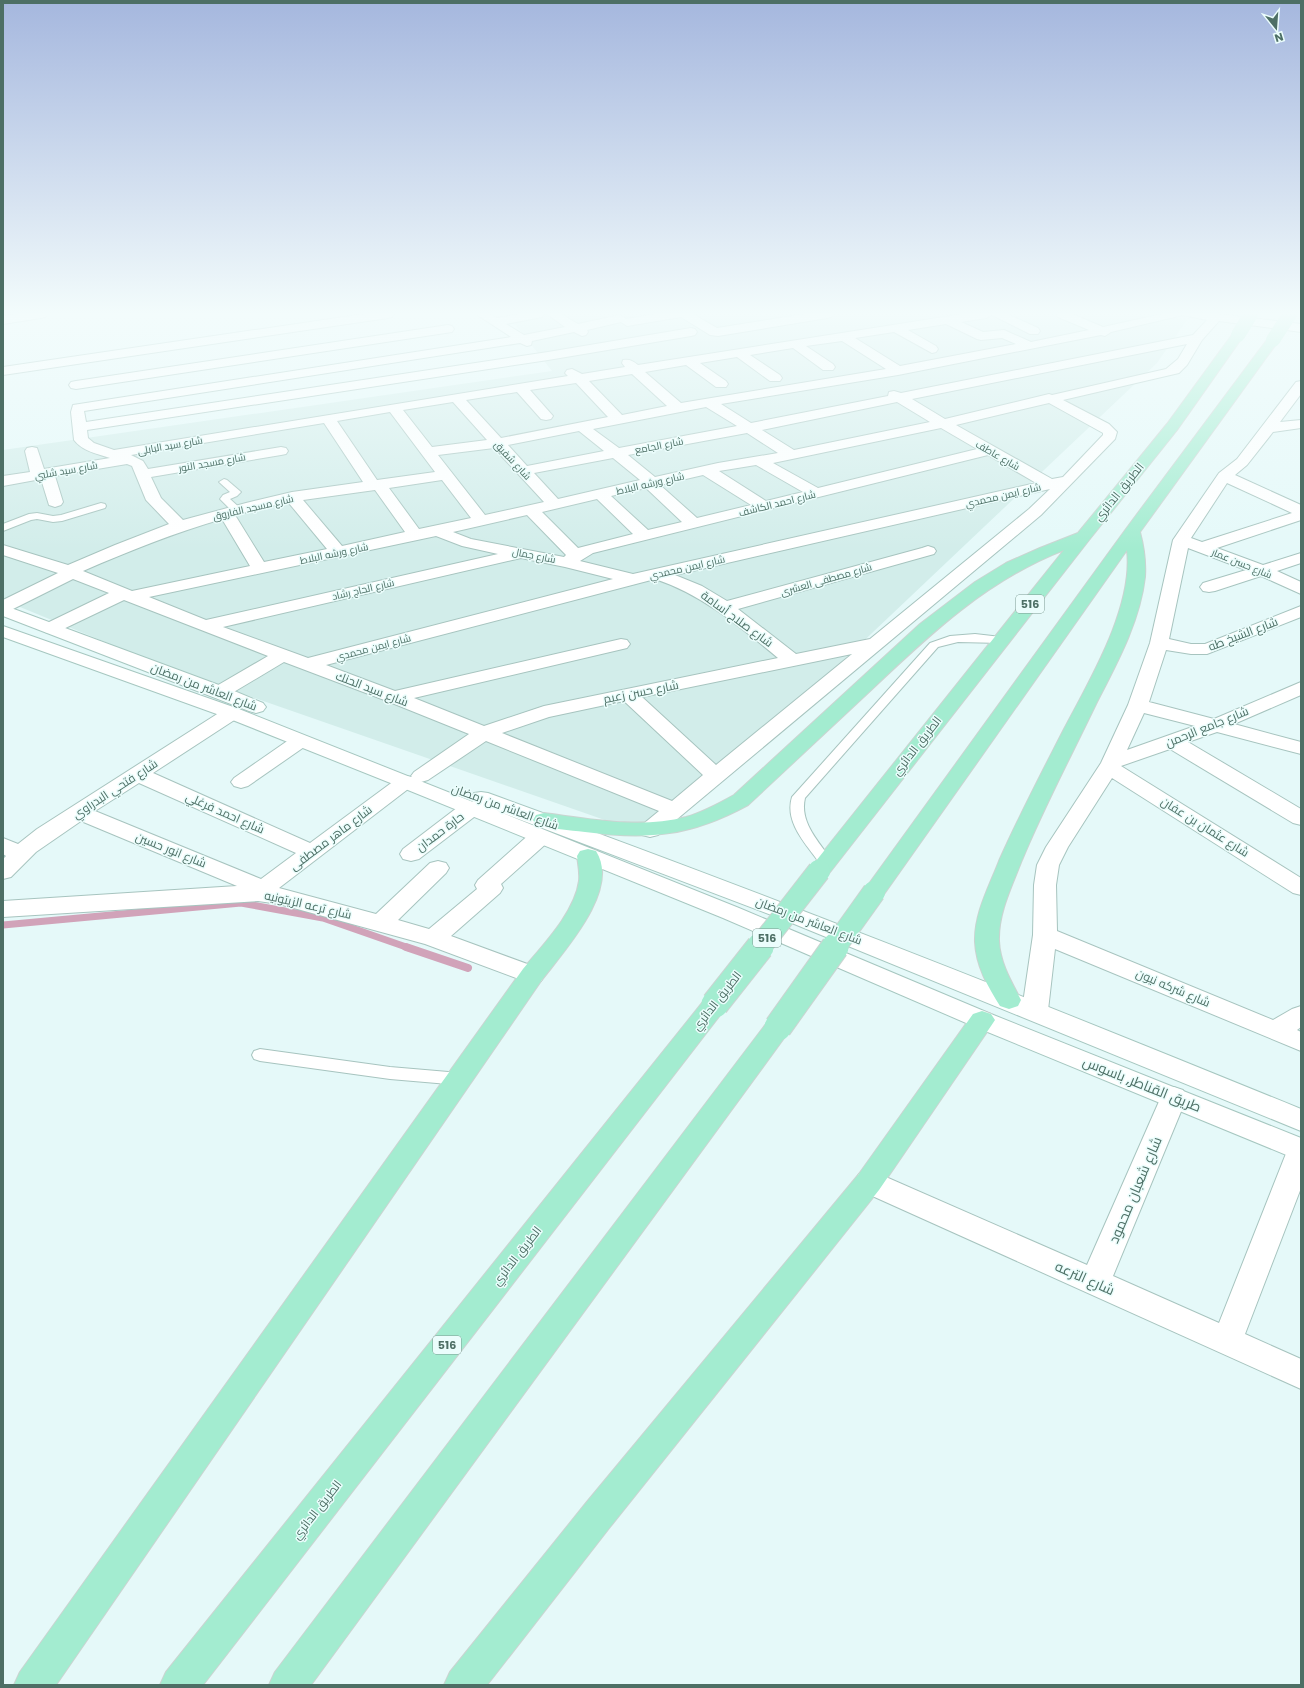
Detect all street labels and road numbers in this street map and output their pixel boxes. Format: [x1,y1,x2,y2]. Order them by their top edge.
street label: شارع سيد البابلى [136,432,204,459]
street label: شارع الجامع [634,433,685,458]
street label: شارع شفيق [491,437,535,483]
street label: شارع عاطف [973,437,1023,474]
street label: شارع مسجد النور [176,449,247,476]
street label: شارع سيد شلبي [33,458,99,483]
street label: الطريق الدائري [1090,459,1149,526]
street label: شارع ورشه البلاط [615,468,686,499]
street label: شارع ايمن محمدي [964,479,1042,511]
street label: شارع احمد الكاشف [737,487,817,520]
street label: شارع مسجد الفاروق [211,491,295,524]
street label: شارع ورشه البلاط [299,539,370,568]
street label: شارع جمال [511,544,557,567]
street label: شارع حسن عمار [1208,544,1274,582]
street label: شارع ايمن محمدي [648,551,726,583]
street label: شارع مصطفى العشرى [779,559,874,600]
street label: شارع الحاج رشاد [330,575,396,604]
street label: شارع صلاح أسامة [698,586,777,651]
road number: 516 [1016,595,1044,613]
street label: شارع الشيخ طه [1206,612,1280,655]
street label: شارع ايمن محمدي [334,630,412,665]
street label: شارع العاشر من رمضان [149,658,260,715]
street label: شارع سيد الحنك [333,667,411,710]
street label: شارع حسن زعيم [602,676,680,707]
street label: شارع جامع الرحمن [1163,702,1251,751]
street label: الطريق الدائري [888,712,947,780]
street label: شارع فتحي البدراوي [69,755,162,824]
street label: شارع العاشر من رمضان [449,779,561,834]
street label: شارع احمد فرغلي [182,788,267,839]
street label: شارع عثمان بن عفان [1158,793,1253,861]
street label: شارع ماهر مصطفى [286,801,376,874]
street label: حارة حمدان [412,808,467,855]
street label: شارع انور حسين [133,828,209,872]
street label: شارع ترعه الزيتونيه [263,886,353,923]
street label: شارع العاشر من رمضان [754,892,865,949]
road number: 516 [753,929,781,947]
street label: شارع شركه نيون [1133,964,1213,1011]
street label: الطريق الدائري [688,967,747,1035]
street label: طريق القناطر, باسوس [1080,1051,1204,1117]
street label: شارع شعبان محمود [1103,1133,1167,1247]
street label: الطريق الدائري [488,1222,547,1290]
street label: شارع الترعه [1052,1256,1118,1300]
road number: 516 [433,1336,461,1354]
street label: الطريق الدائري [288,1476,347,1544]

